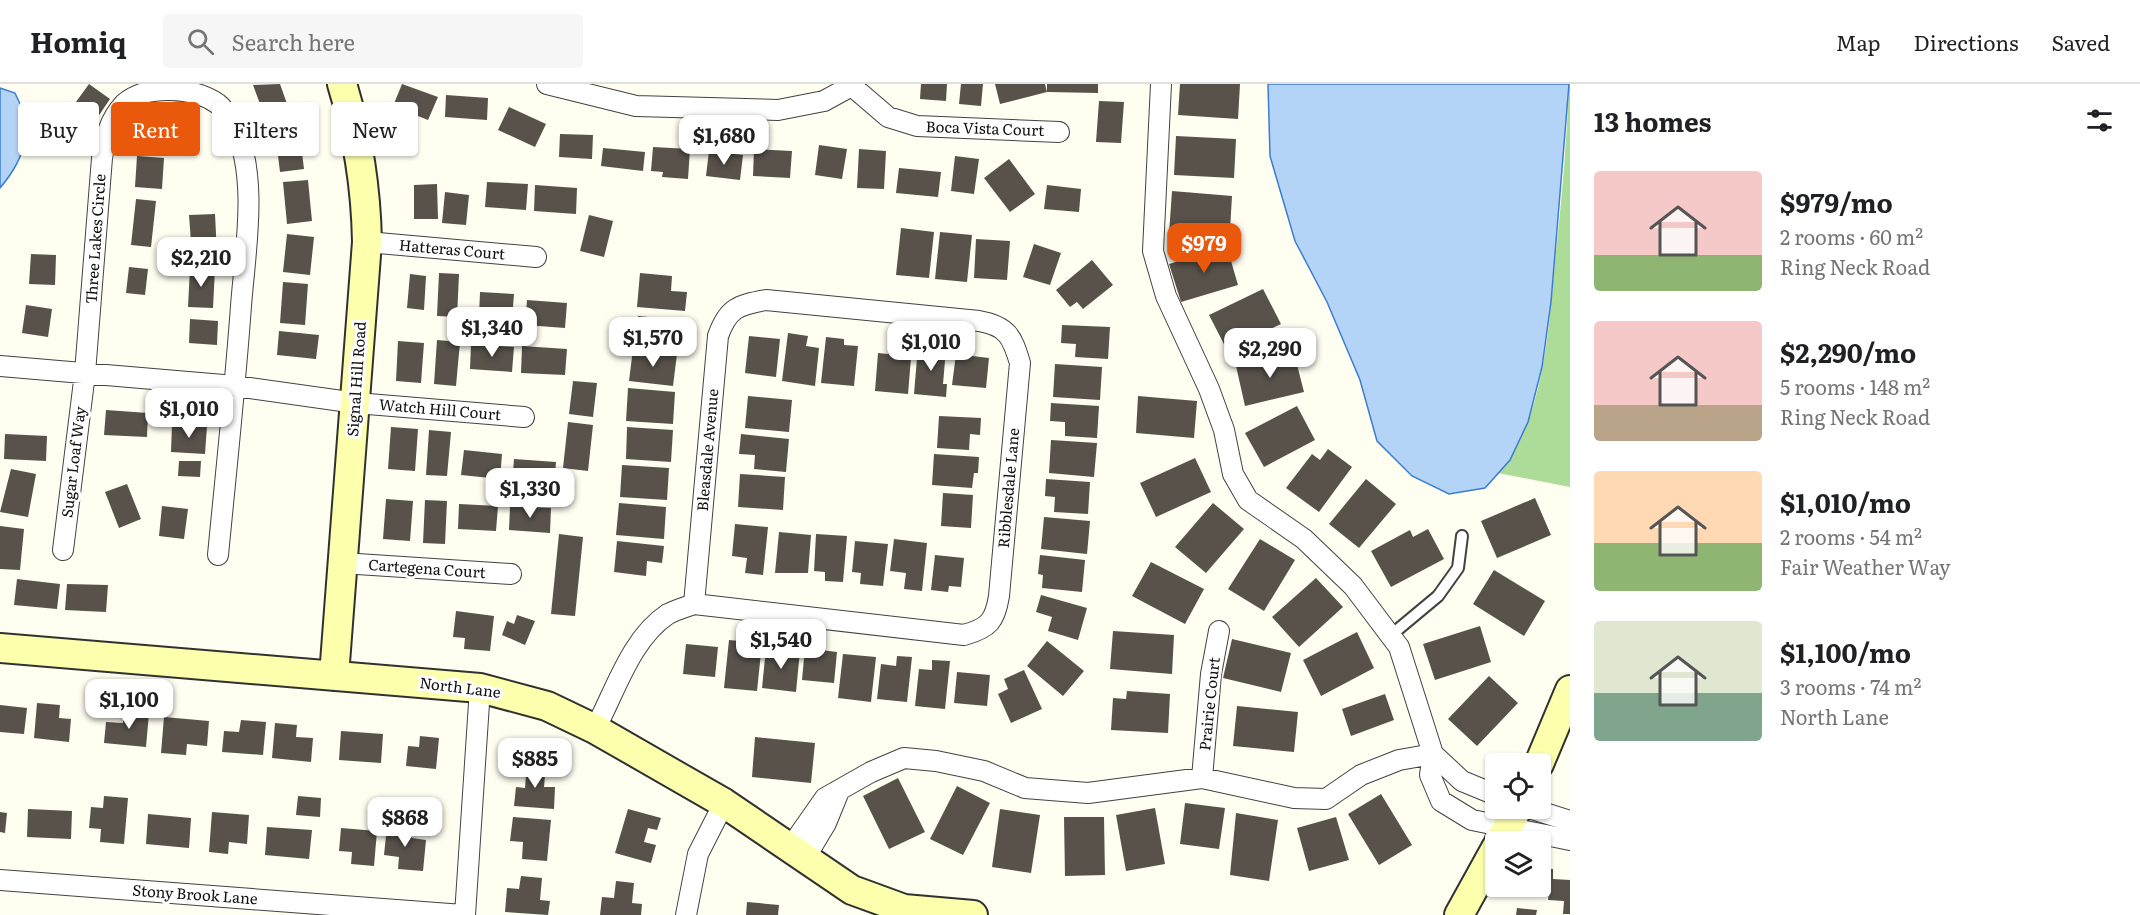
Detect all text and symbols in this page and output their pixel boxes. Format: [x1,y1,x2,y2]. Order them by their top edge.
search box [163,14,583,68]
text: Homiq [30,20,127,62]
icon: search [184,25,217,58]
text: Search here [232,25,355,58]
text: Map [1836,26,1881,57]
text: Directions [1914,26,2019,57]
text: Saved [2052,26,2110,57]
text: 13 homes [1594,101,1712,140]
chip: Buy [18,102,99,156]
chip: Rent [111,102,200,156]
chip: Filters [212,102,319,156]
chip: New [331,102,418,156]
icon: filters [2083,104,2116,137]
street label: Boca Vista Court [925,114,1045,141]
pin: $1,680 [675,115,773,166]
text: $1,680 [693,119,755,149]
street label: Three Lakes Circle [78,173,111,305]
text: $979/mo [1780,182,1893,221]
icon: home [1642,195,1714,267]
text: 2 rooms · 60 m² [1780,221,1923,251]
pin: $979 [1168,223,1240,274]
text: $979 [1181,227,1227,257]
street label: Hatteras Court [398,232,506,265]
pin: $2,210 [152,237,250,288]
text: $2,210 [171,241,231,271]
text: Ring Neck Road [1780,251,1930,281]
pin: $1,340 [443,307,541,358]
text: $1,340 [461,311,523,341]
pin: $1,570 [604,317,702,368]
street label: Signal Hill Road [340,321,371,437]
text: $1,570 [623,321,683,351]
pin: $1,010 [882,321,980,372]
text: $1,010 [901,325,961,355]
pin: $2,290 [1221,328,1319,379]
text: $2,290 [1238,332,1302,362]
text: $2,290/mo [1780,332,1916,371]
icon: home [1642,345,1714,417]
text: 5 rooms · 148 m² [1780,371,1930,401]
street label: Bleasdale Avenue [690,387,723,512]
pin: $1,010 [140,388,238,439]
text: $1,010 [159,392,219,422]
street label: Watch Hill Court [378,392,502,425]
text: Ring Neck Road [1780,401,1930,431]
street label: Sugar Loaf Way [54,405,91,519]
street label: Ribblesdale Lane [991,427,1024,549]
pin: $1,330 [481,468,579,519]
text: $1,330 [500,472,560,502]
text: $1,010/mo [1780,482,1911,521]
icon: home [1642,495,1714,567]
text: 2 rooms · 54 m² [1780,521,1922,551]
text: Fair Weather Way [1780,551,1951,581]
street label: Cartegena Court [368,552,487,583]
pin: $1,540 [732,619,830,670]
text: $1,540 [750,623,812,653]
text: $1,100/mo [1780,632,1911,671]
icon: home [1642,645,1714,717]
street label: Prairie Court [1192,656,1225,752]
street label: North Lane [418,670,502,703]
text: 3 rooms · 74 m² [1780,671,1921,701]
pin: $1,100 [80,679,178,730]
text: $1,100 [99,683,159,713]
text: North Lane [1780,701,1889,731]
pin: $885 [499,738,571,789]
text: $885 [512,742,558,772]
map controls [1485,753,1551,897]
button: locate [1485,753,1551,819]
pin: $868 [369,797,441,848]
text: $868 [381,801,429,831]
button: layers [1485,831,1551,897]
street label: Stony Brook Lane [132,878,259,909]

